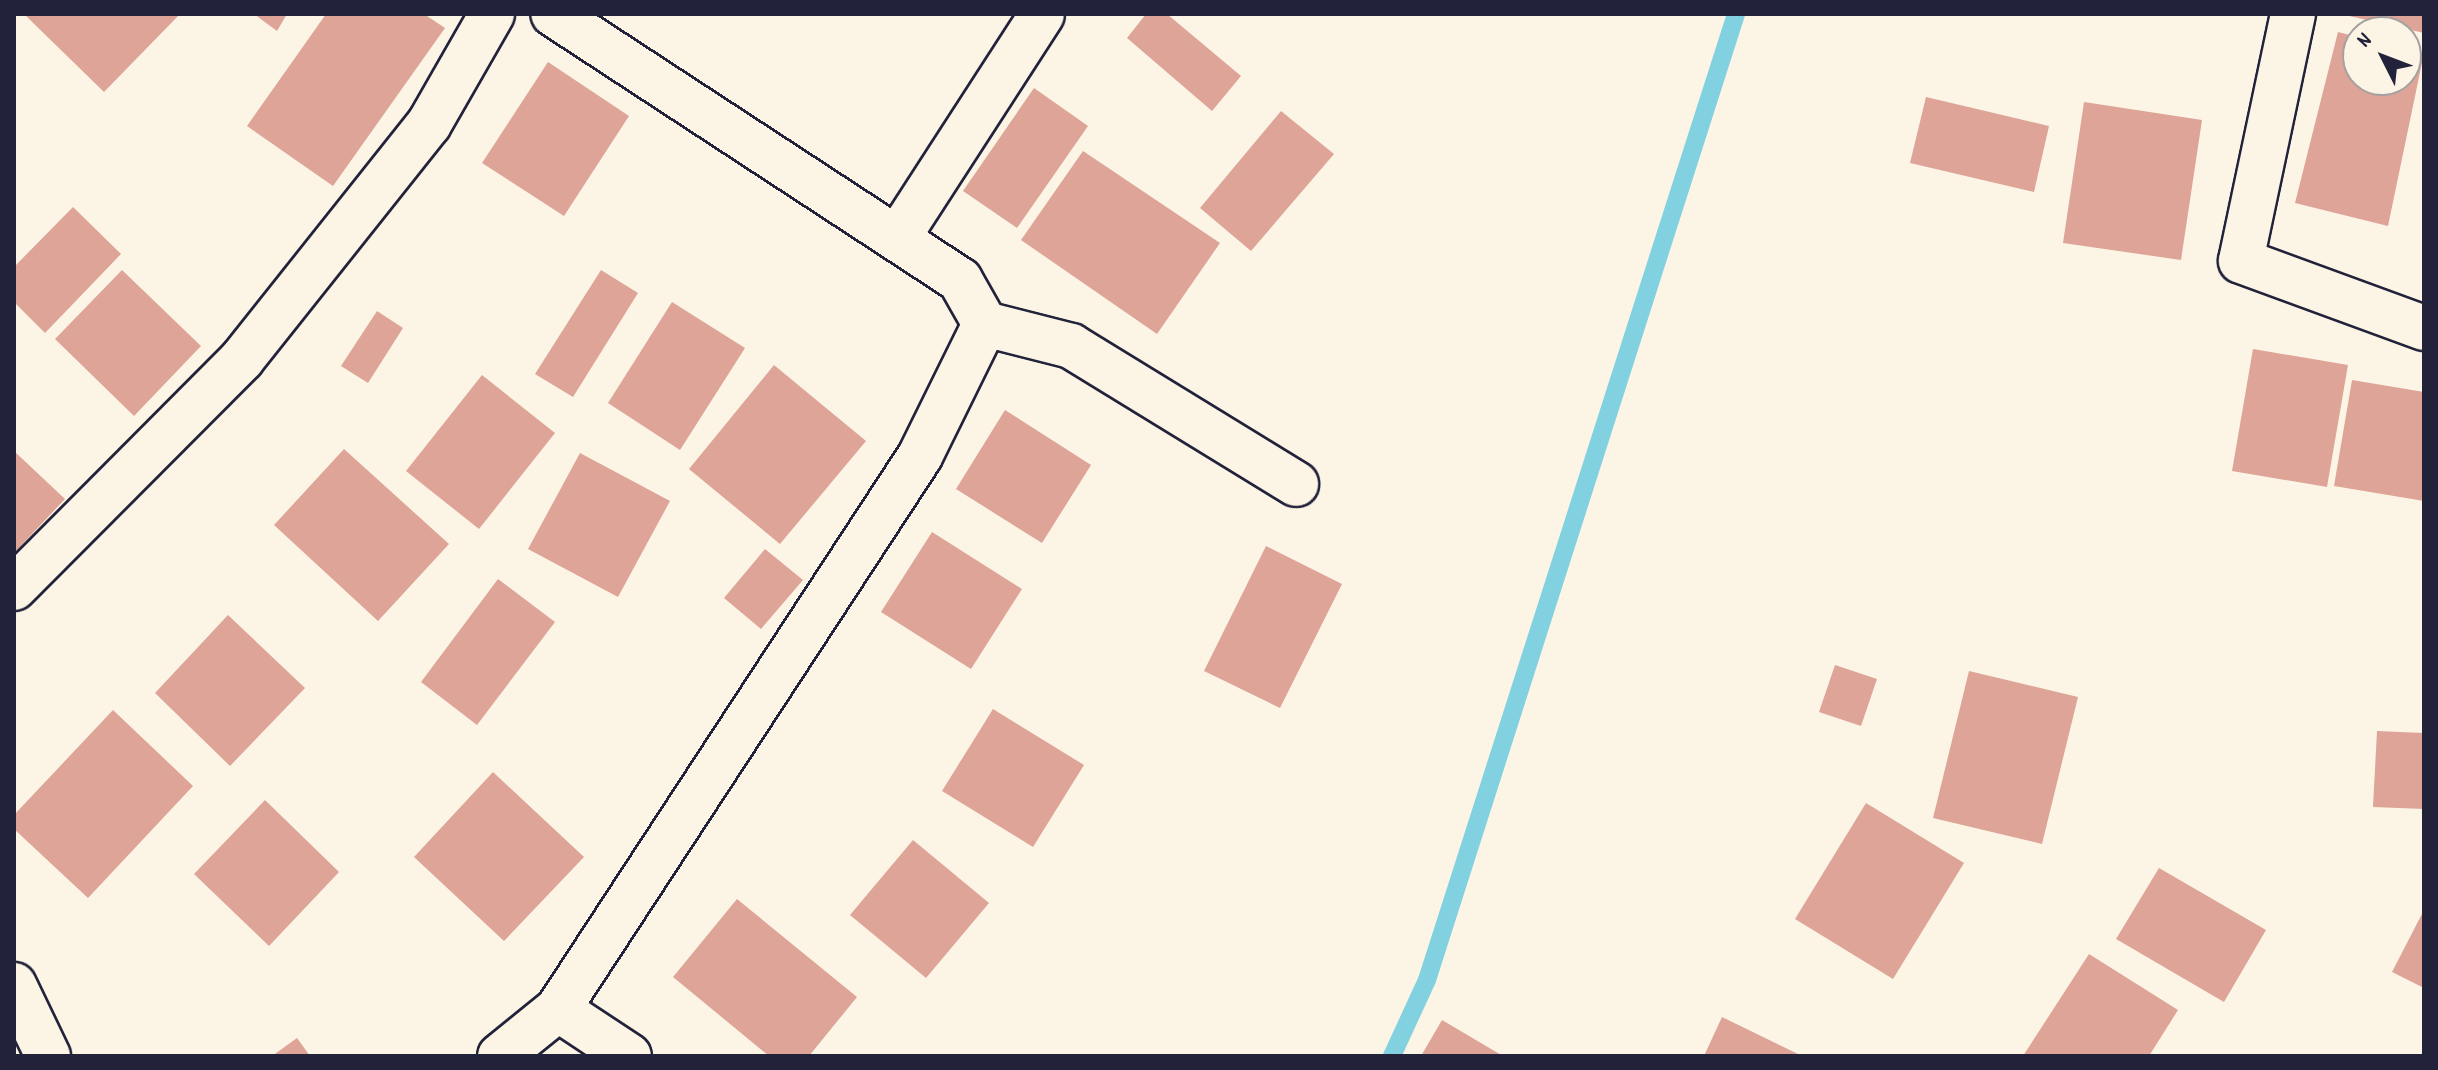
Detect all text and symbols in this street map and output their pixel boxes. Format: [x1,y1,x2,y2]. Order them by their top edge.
north arrow [2342,16,2422,96]
text: N [2350,27,2380,55]

